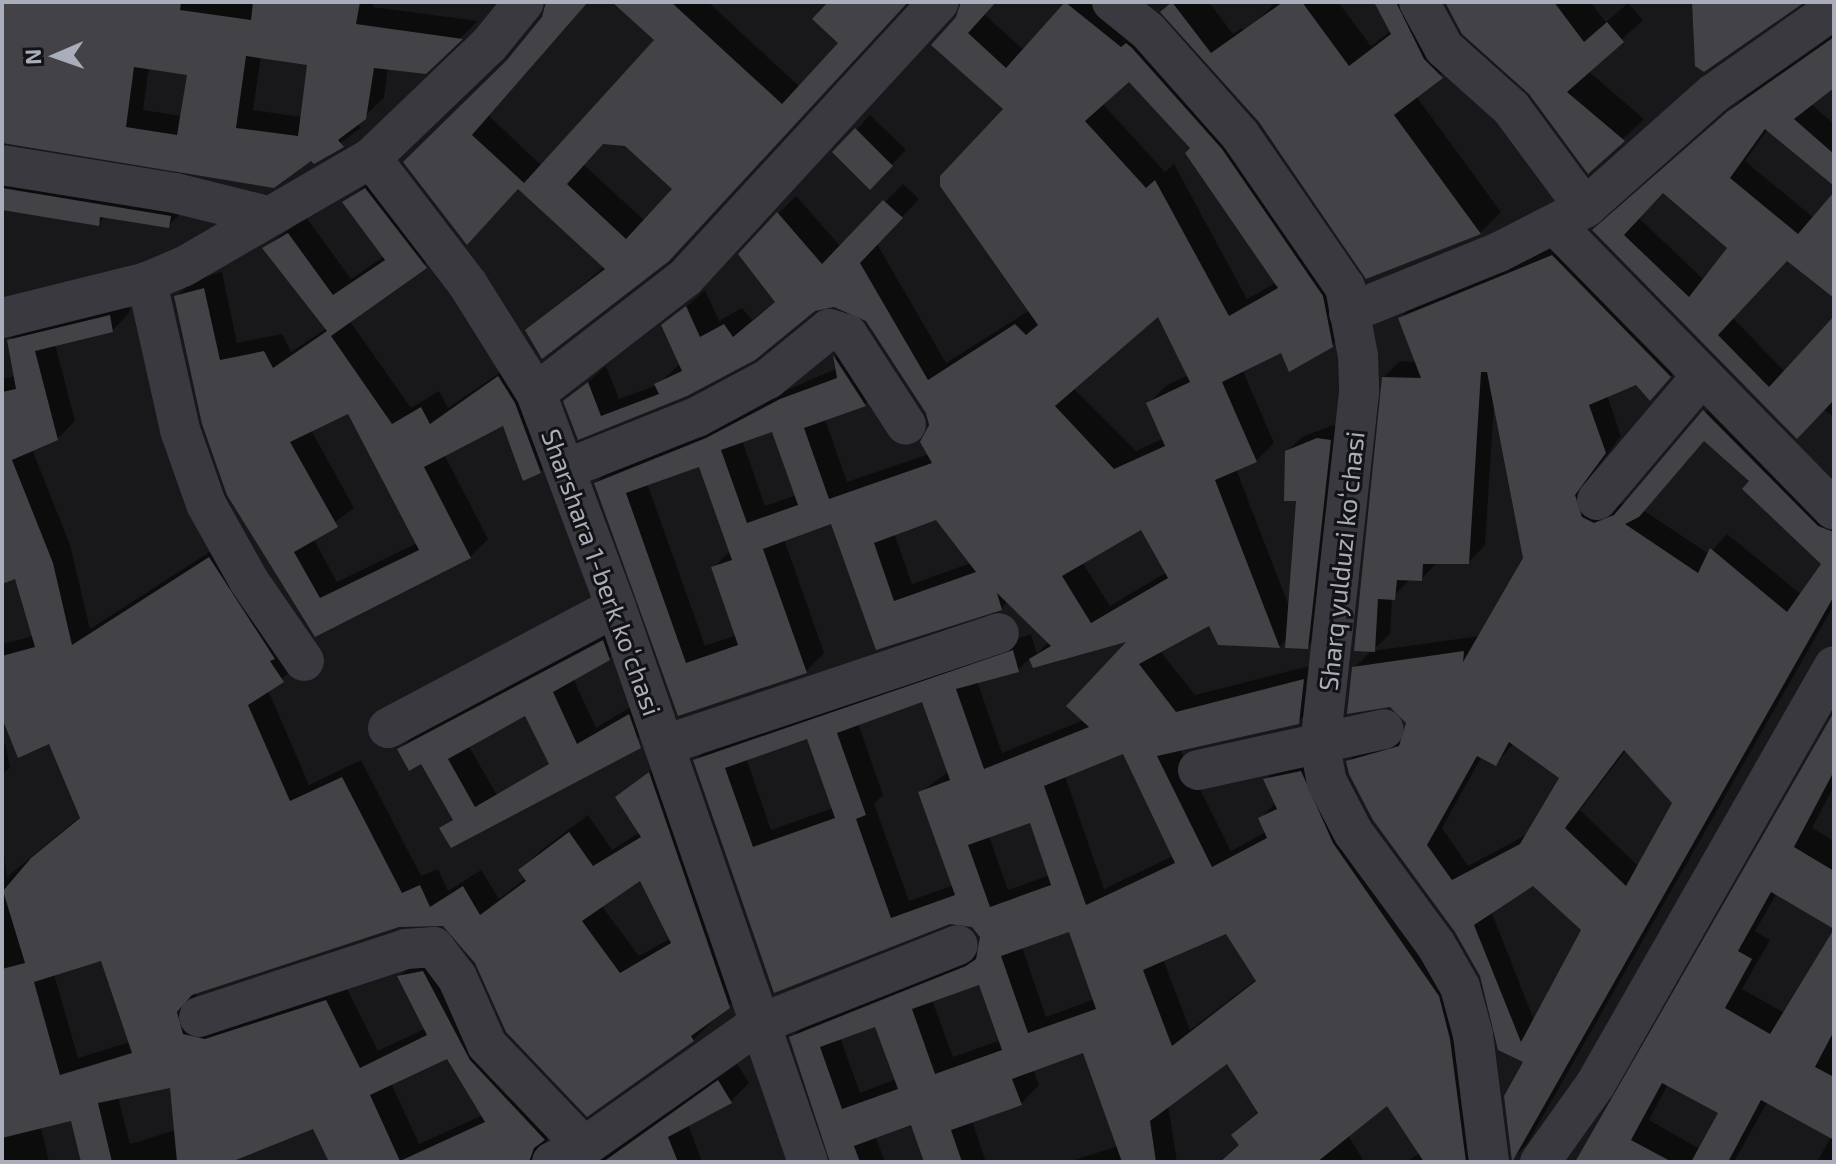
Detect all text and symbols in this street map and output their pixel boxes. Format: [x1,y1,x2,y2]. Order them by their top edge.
north arrow [16,16,96,96]
text: N [19,48,45,65]
street label: Sharshara 1-berk koʻchasi [536,424,668,720]
street label: Sharq yulduzi koʻchasi [1312,429,1370,693]

